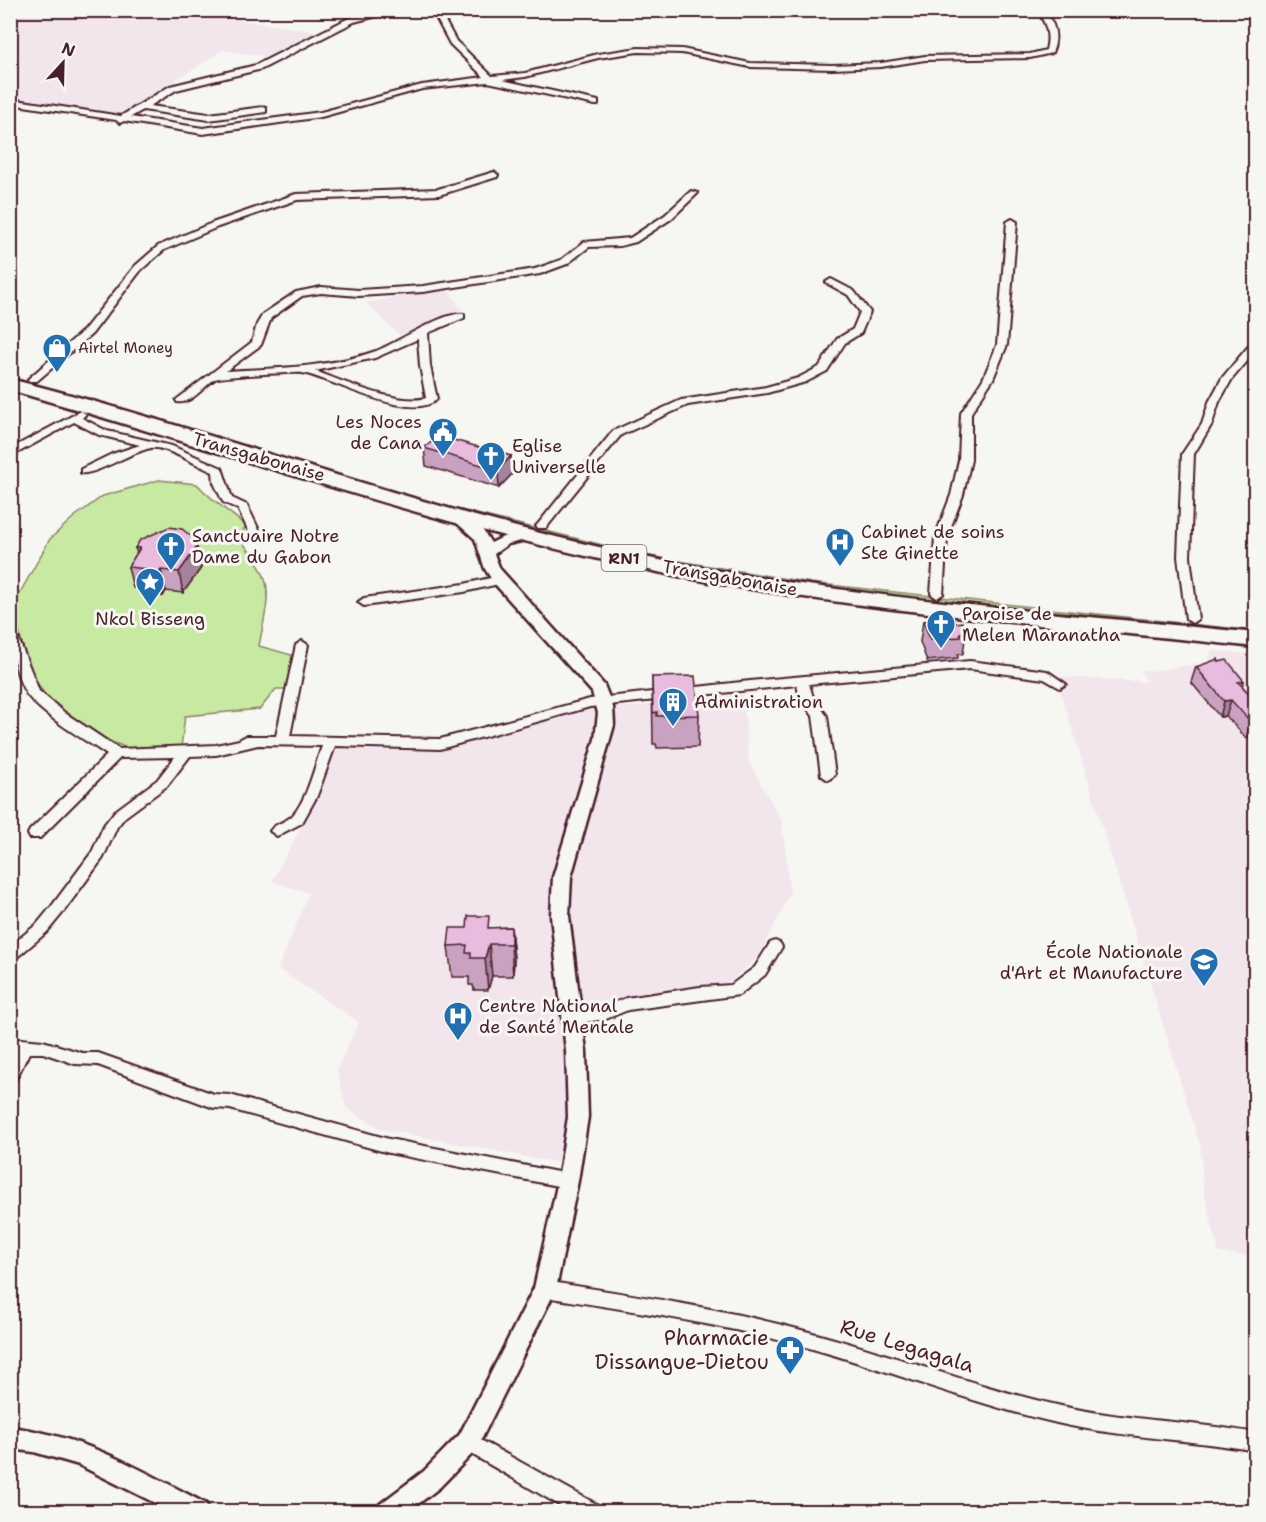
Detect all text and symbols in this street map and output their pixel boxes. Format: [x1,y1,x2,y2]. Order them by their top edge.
north arrow [33,33,93,93]
text: N [59,37,78,62]
shop icon: Airtel Money [41,332,73,374]
place label: Airtel Money [78,338,173,358]
place label: Les Noces de Cana [336,410,422,455]
public building icon: Les Noces de Cana [427,416,459,458]
street label: Transgabonaise [190,427,328,487]
place label: Eglise Universelle [512,434,606,479]
church icon: Eglise Universelle [475,440,507,482]
place label: Cabinet de soins Ste Ginette [861,520,1005,565]
place label: Sanctuaire Notre Dame du Gabon [192,524,340,569]
hospital icon: Cabinet de soins Ste Ginette [824,526,856,568]
church icon: Sanctuaire Notre Dame du Gabon [155,530,187,572]
road number: RN1 [602,545,646,571]
street label: Transgabonaise [661,554,799,602]
place icon: Nkol Bisseng [134,566,166,608]
place label: Paroise de Melen Maranatha [962,602,1120,647]
place label: Nkol Bisseng [95,607,205,631]
church icon: Paroise de Melen Maranatha [925,608,957,650]
building icon: Administration [657,686,689,728]
place label: Administration [694,690,823,714]
place label: École Nationale d'Art et Manufacture [1000,940,1183,985]
school or university icon: École Nationale d'Art et Manufacture [1188,946,1220,988]
place label: Centre National de Santé Mentale [479,994,634,1039]
hospital icon: Centre National de Santé Mentale [442,1000,474,1042]
street label: Rue Legagala [837,1312,977,1380]
place label: Pharmacie Dissangue-Dietou [595,1324,769,1376]
pharmacy icon: Pharmacie Dissangue-Dietou [774,1334,806,1376]

